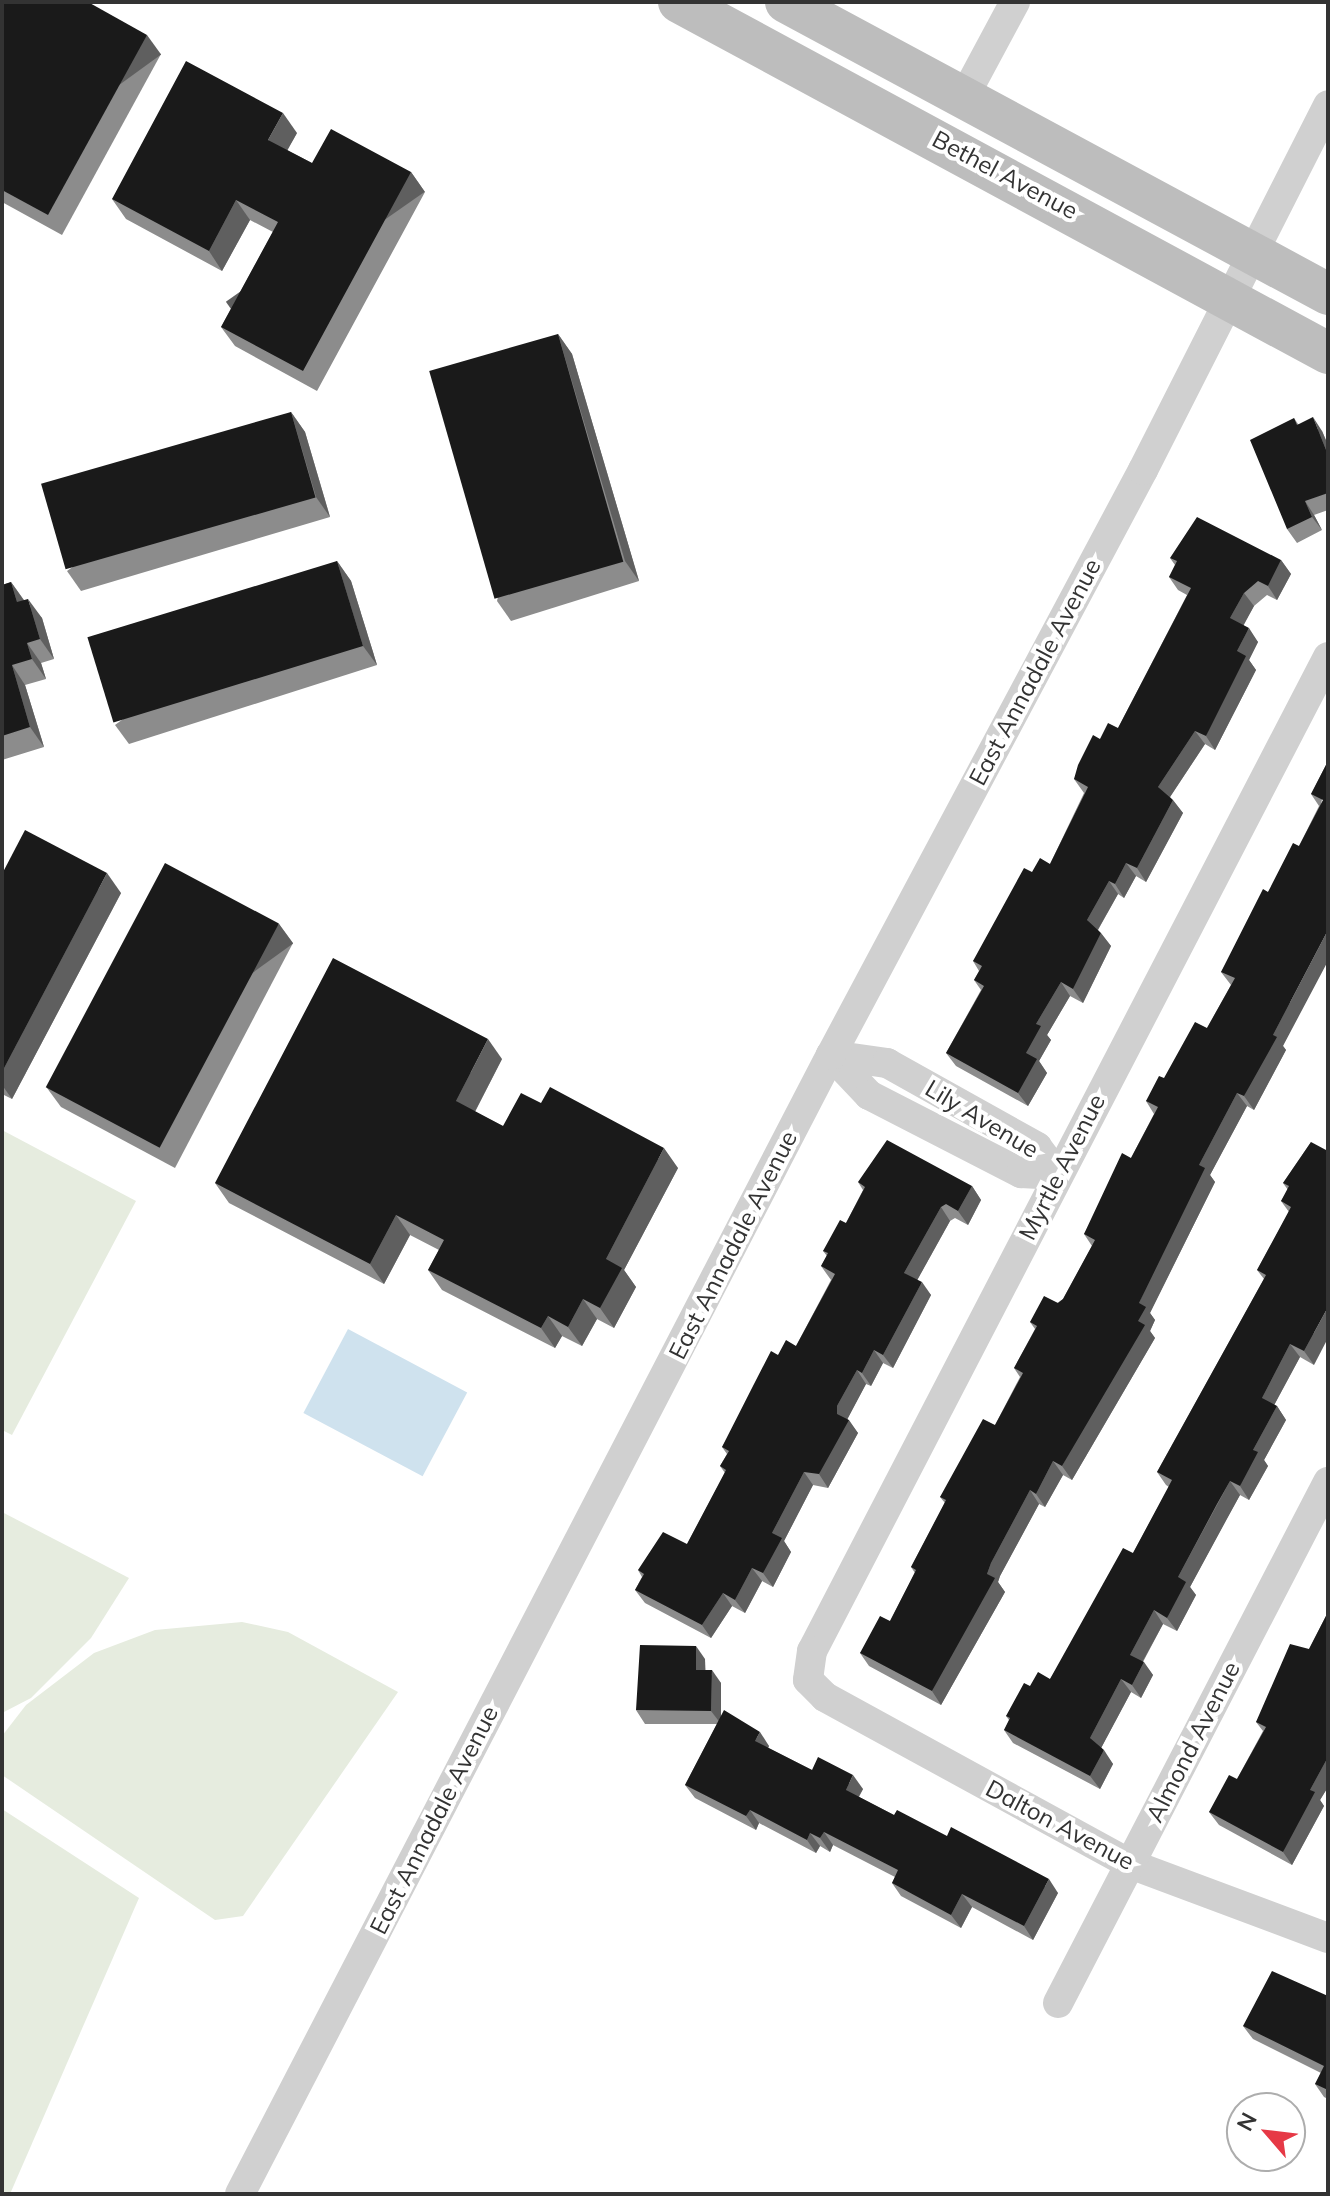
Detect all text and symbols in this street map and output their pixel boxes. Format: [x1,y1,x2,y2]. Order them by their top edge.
street label: Bethel Avenue [927,125,1083,225]
street label: East Annadale Avenue [963,554,1107,790]
street label: Lily Avenue [920,1074,1044,1164]
street label: Myrtle Avenue [1013,1089,1111,1245]
street label: East Annadale Avenue [663,1126,803,1364]
street label: Almond Avenue [1140,1657,1246,1827]
street label: East Annadale Avenue [364,1701,504,1939]
street label: Dalton Avenue [981,1774,1139,1876]
north arrow [1226,2092,1306,2172]
text: N [1230,2108,1263,2136]

